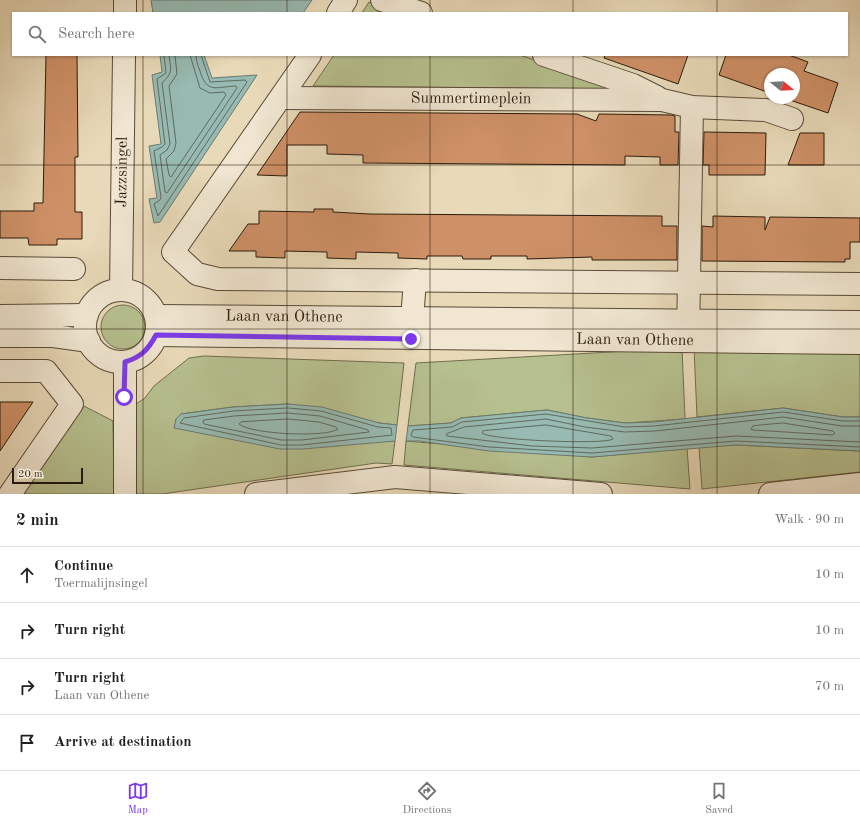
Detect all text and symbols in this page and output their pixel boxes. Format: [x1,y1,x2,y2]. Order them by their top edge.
search box [12,12,848,56]
icon: search [26,23,48,45]
text: Search here [58,27,135,42]
north arrow [764,68,800,104]
street label: Summertimeplein [411,91,532,107]
street label: Jazzsingel [114,136,131,208]
street label: Laan van Othene [225,309,343,326]
route end [402,330,420,348]
street label: Laan van Othene [576,332,694,349]
route start [115,388,133,406]
scale bar [12,466,83,485]
text: 20 m [18,469,43,480]
text: 2 min [16,512,59,529]
text: Walk · 90 m [775,513,844,526]
text: Continue [54,559,113,574]
icon: ahead [16,564,38,586]
text: 10 m [815,568,844,581]
text: Toermalijnsingel [54,577,148,590]
icon: right [16,620,38,642]
text: Turn right [54,623,125,638]
text: 10 m [815,624,844,637]
text: Turn right [54,671,125,686]
icon: right [16,676,38,698]
text: 70 m [815,680,844,693]
text: Laan van Othene [54,689,149,702]
icon: arrive [16,732,38,754]
text: Arrive at destination [54,735,192,750]
tab: Map [127,780,149,818]
tab: Directions [403,780,451,818]
tab: Saved [705,780,733,818]

